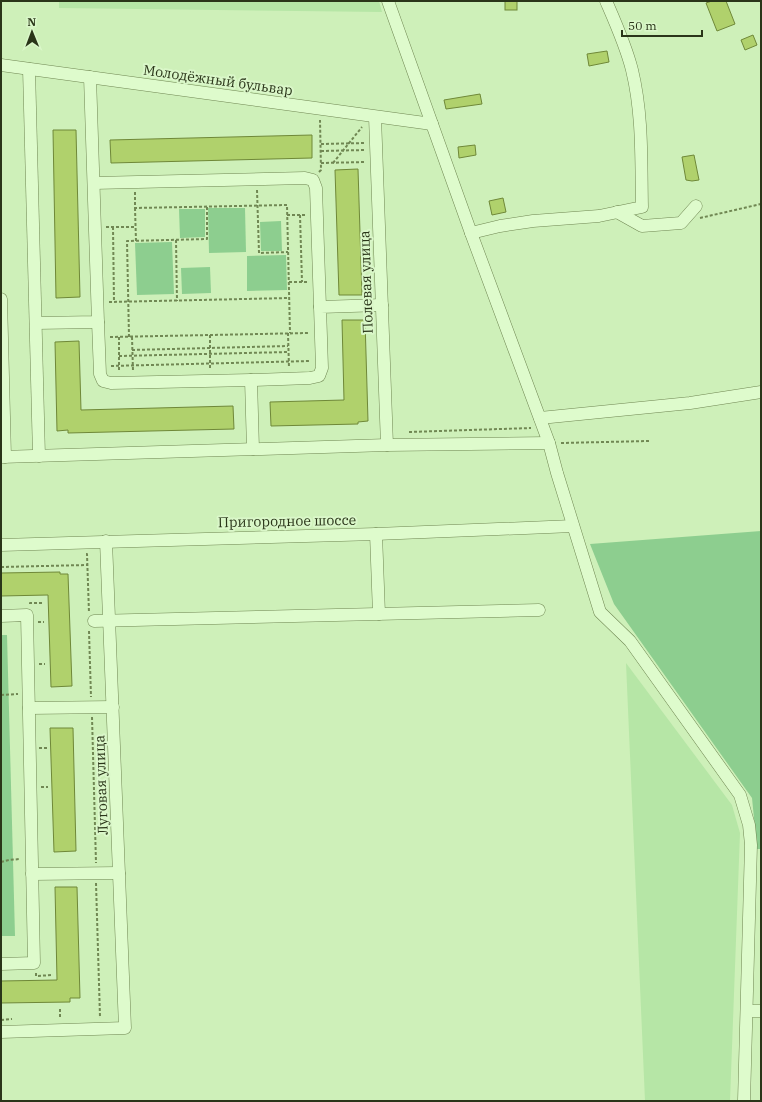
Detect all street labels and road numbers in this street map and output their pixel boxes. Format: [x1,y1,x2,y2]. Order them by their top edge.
street label: Молодёжный бульвар [142,61,294,99]
street label: Полевая улица [355,230,377,334]
street label: Пригородное шоссе [218,511,356,531]
street label: Луговая улица [90,734,112,835]

